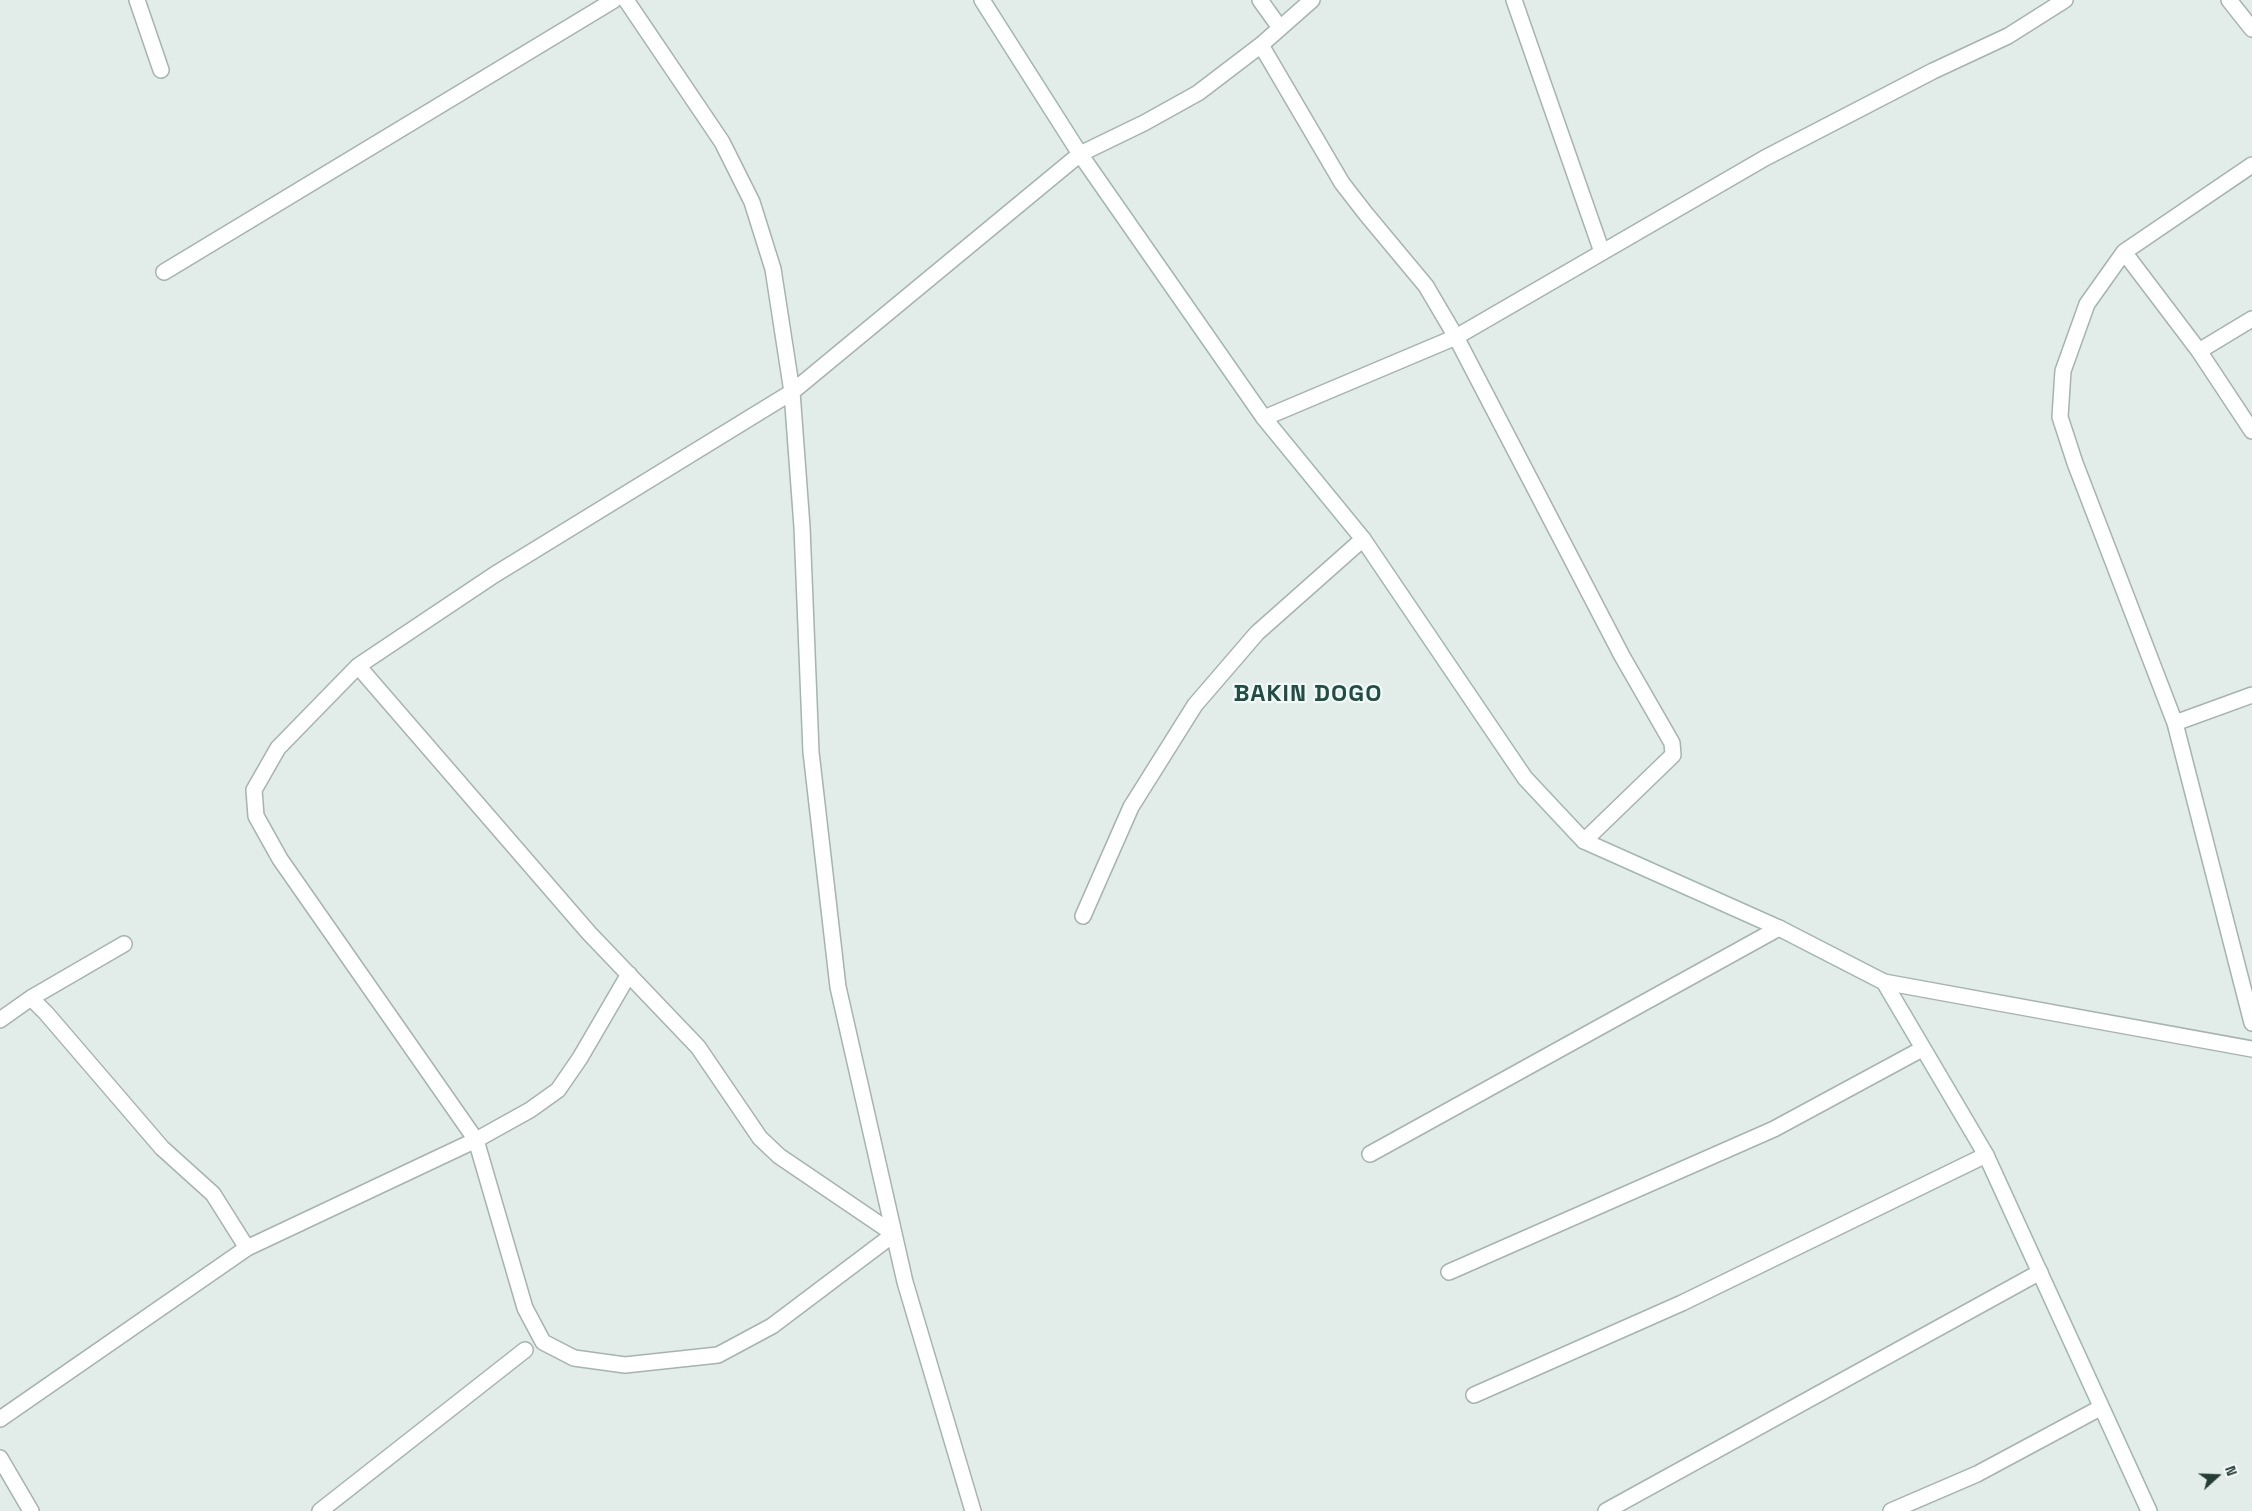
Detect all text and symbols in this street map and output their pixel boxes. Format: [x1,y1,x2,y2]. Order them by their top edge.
district label: BAKIN DOGO [1232,680,1384,708]
north arrow [2192,1451,2242,1501]
text: N [2221,1463,2241,1478]

